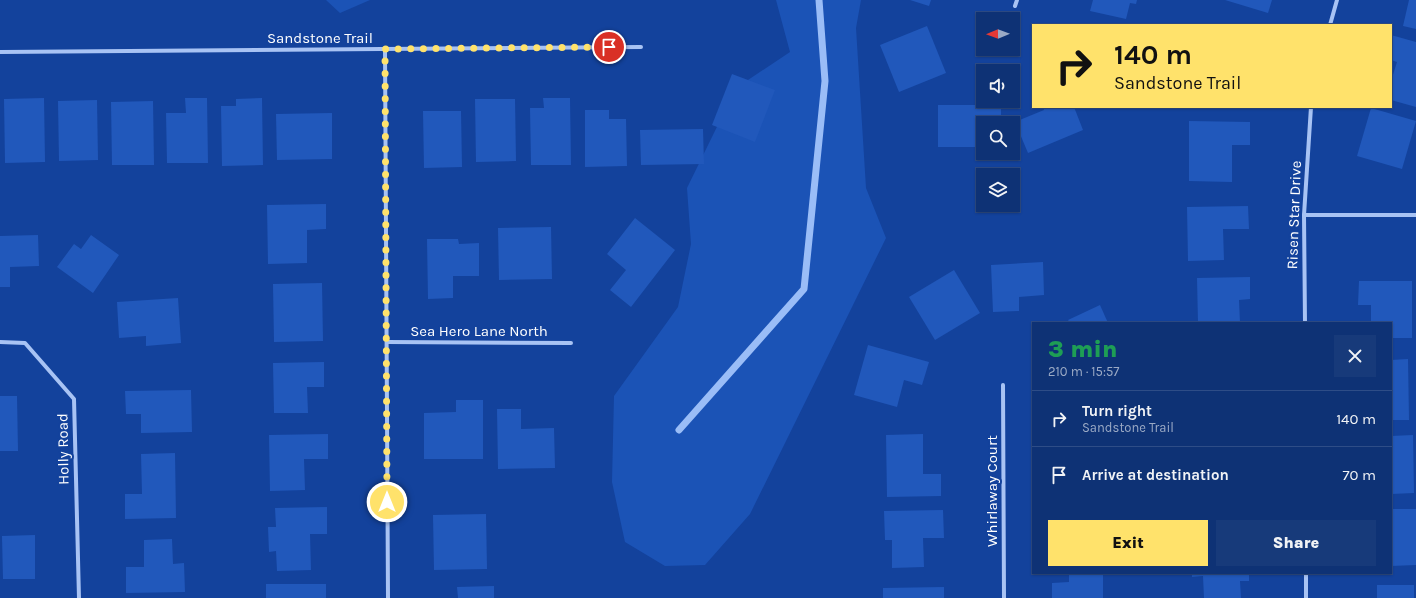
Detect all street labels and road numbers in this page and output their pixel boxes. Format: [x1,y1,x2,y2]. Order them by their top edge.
street label: Sandstone Trail [267,29,373,47]
street label: Risen Star Drive [1283,160,1305,270]
street label: Sea Hero Lane North [410,322,548,340]
street label: Holly Road [53,413,73,485]
street label: Whirlaway Court [983,435,1001,547]

